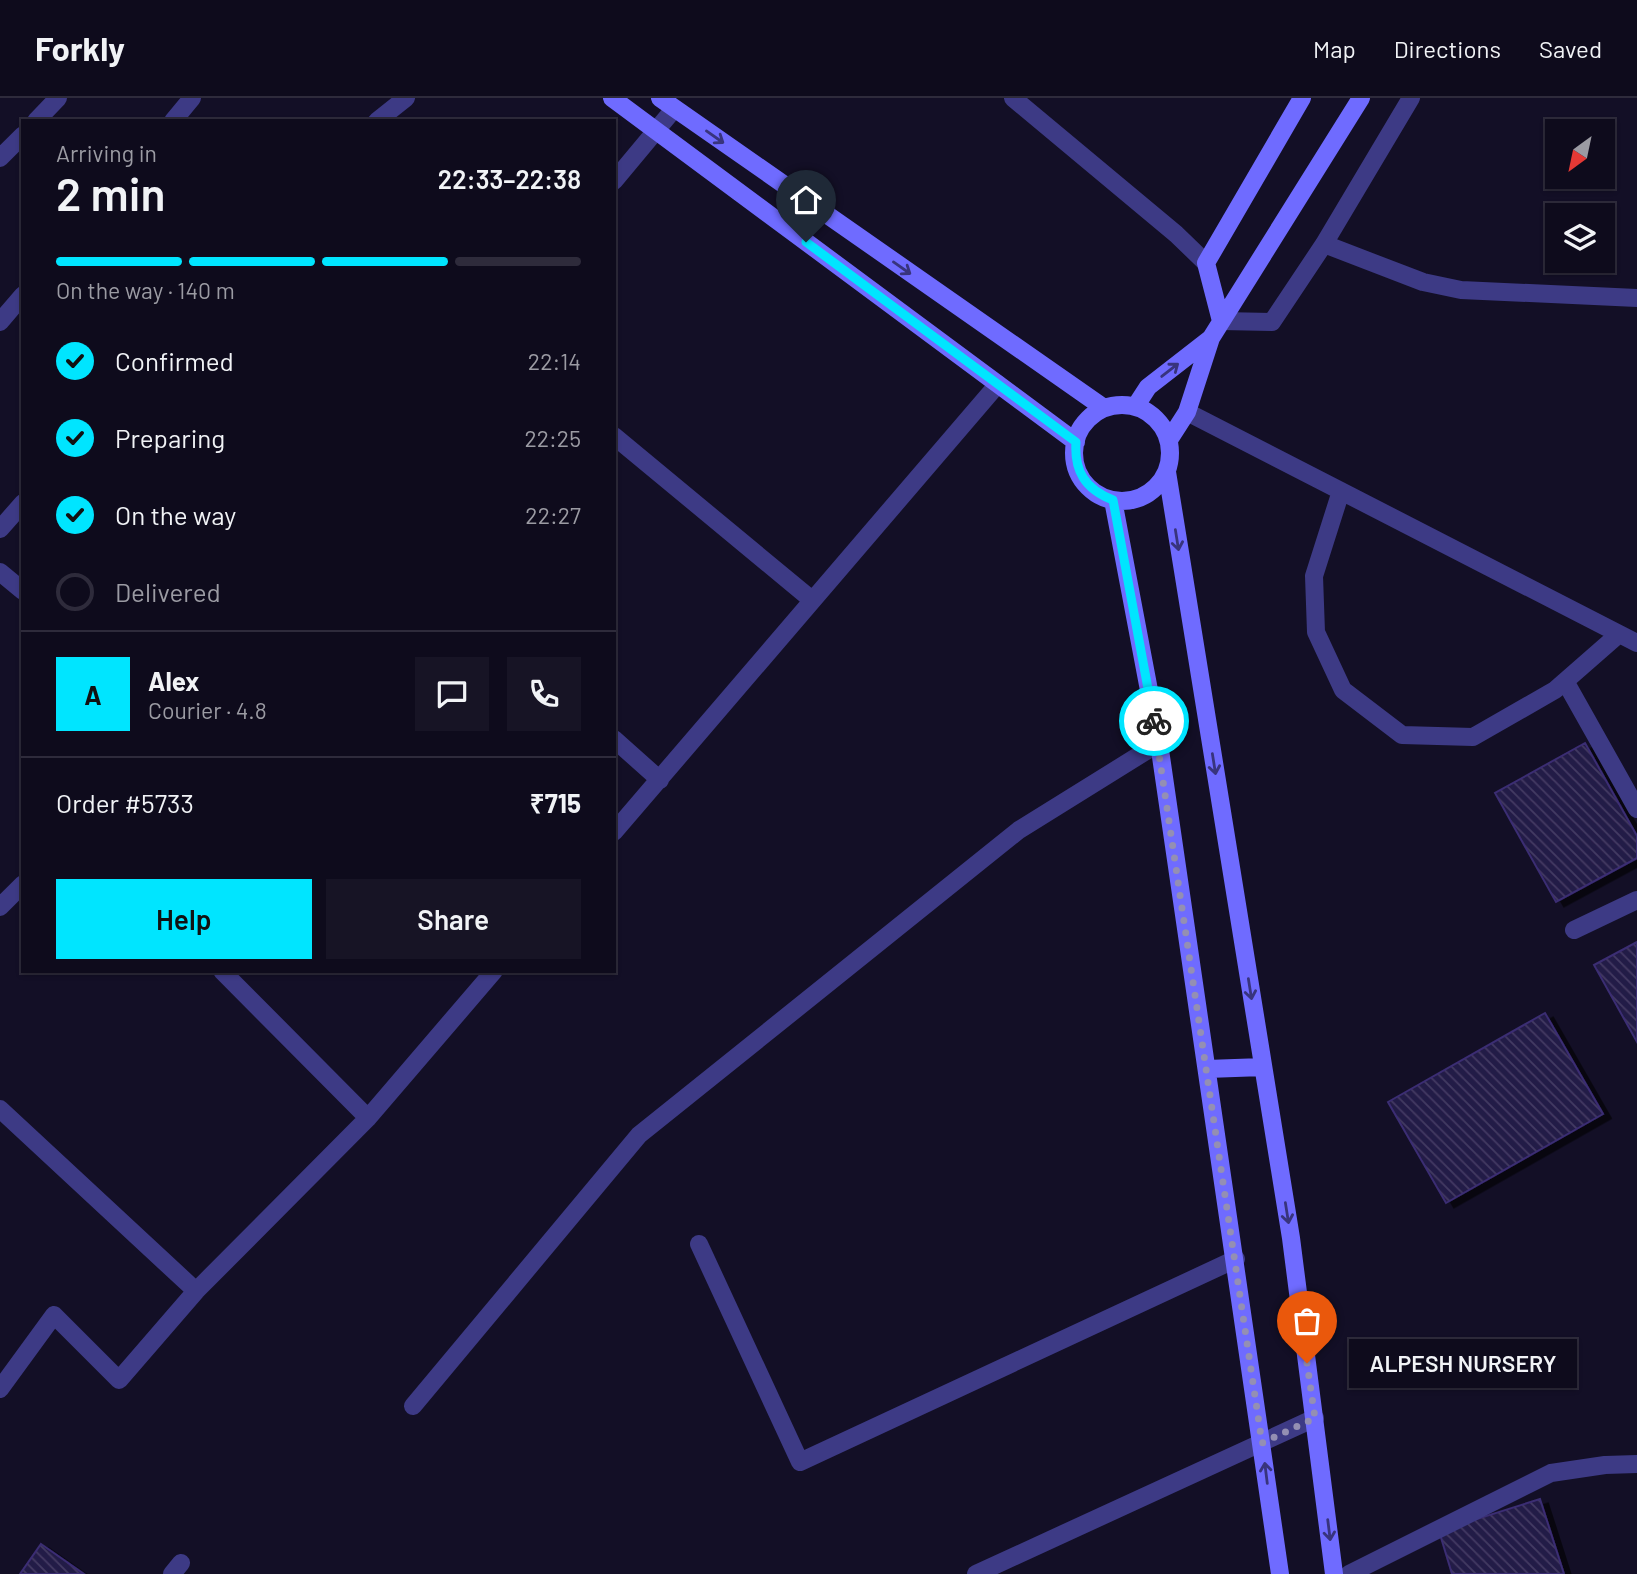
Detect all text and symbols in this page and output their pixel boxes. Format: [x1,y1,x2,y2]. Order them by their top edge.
text: Forkly [35,28,125,68]
text: Map [1313,34,1356,63]
text: Directions [1394,34,1501,63]
text: Saved [1539,34,1602,63]
north arrow [1545,119,1615,189]
map controls [1545,119,1615,273]
one-way arrow [705,130,724,144]
text: Arriving in [56,139,157,167]
text: 22:33–22:38 [438,163,581,194]
text: 2 min [56,165,165,220]
pin [776,170,836,242]
icon: home [787,181,825,219]
button: layers [1545,203,1615,273]
one-way arrow [892,261,911,275]
text: On the way · 140 m [56,276,235,304]
icon: check [56,342,94,380]
text: Confirmed [115,345,234,376]
text: 22:14 [528,347,581,375]
one-way arrow [1160,362,1179,377]
icon: check [56,419,94,457]
text: Preparing [115,422,225,453]
text: 22:25 [524,424,581,452]
icon: check [56,496,94,534]
text: On the way [115,499,236,530]
text: 22:27 [525,501,581,529]
one-way arrow [1171,528,1184,551]
text: Delivered [115,576,221,607]
button: chat [415,657,489,731]
button: phone [507,657,581,731]
text: Alex [148,665,199,696]
text: A [84,679,102,710]
courier [1119,686,1189,756]
text: Courier · 4.8 [148,696,267,724]
icon: bike [1135,702,1173,740]
one-way arrow [1208,752,1221,775]
text: Order #5733 [56,787,194,818]
text: ₹715 [530,787,581,818]
button: Help [56,879,312,959]
button: Share [326,879,581,959]
one-way arrow [1244,977,1257,1000]
one-way arrow [1281,1202,1294,1224]
pin [1277,1291,1337,1363]
icon: bag [1288,1302,1326,1340]
callout: ALPESH NURSERY [1349,1338,1576,1388]
text: ALPESH NURSERY [1370,1349,1556,1377]
one-way arrow [1259,1462,1272,1485]
one-way arrow [1322,1519,1335,1541]

